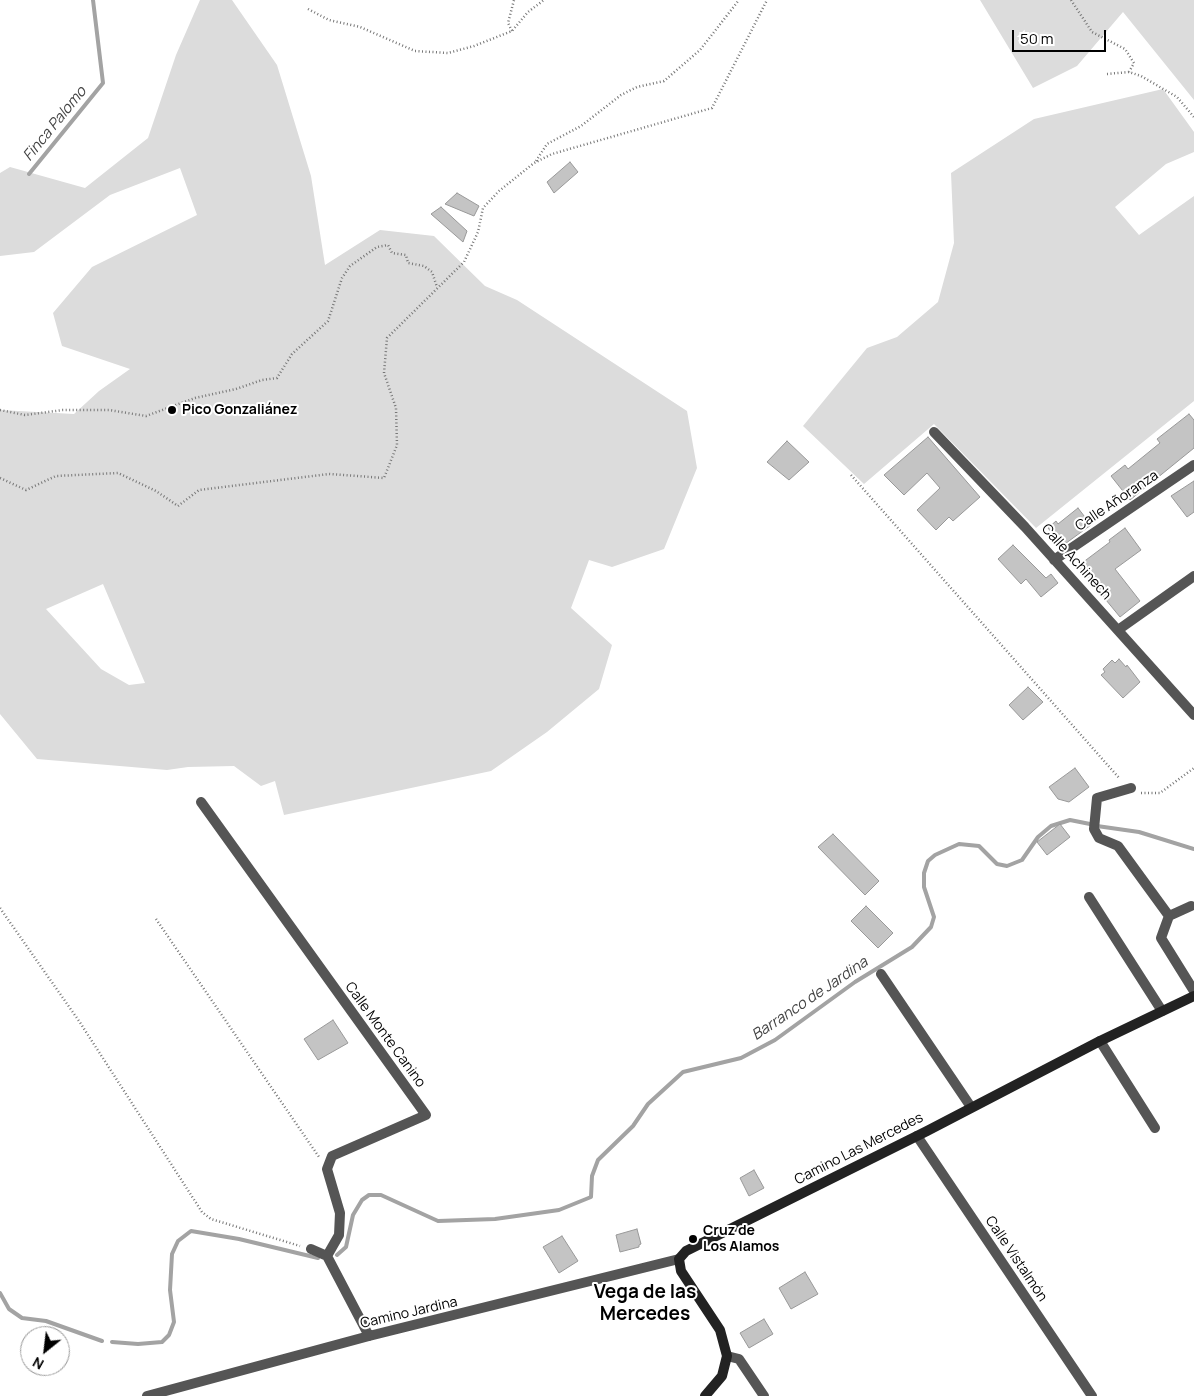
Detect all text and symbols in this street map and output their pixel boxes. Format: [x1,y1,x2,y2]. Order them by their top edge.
scale bar [1014,20,1108,52]
text: 50 m [1020,28,1054,49]
water label: Finca Palomo [20,83,90,165]
place label: Pico Gonzaliánez [182,402,297,418]
marker: Pico Gonzaliánez [166,404,178,416]
street label: Calle Añoranza [1072,467,1162,535]
street label: Calle Achinech [1038,521,1114,603]
water label: Barranco de Jardina [749,954,871,1044]
street label: Calle Monte Canino [341,979,429,1091]
street label: Camino Las Mercedes [792,1109,926,1189]
street label: Calle Vistalmón [981,1213,1051,1305]
place label: Cruz de Los Alamos [703,1223,779,1256]
marker: Cruz de Los Alamos [687,1233,699,1245]
district label: Vega de las Mercedes [594,1282,696,1326]
street label: Camino Jardina [359,1294,459,1332]
north arrow [20,1326,70,1376]
text: N [29,1353,47,1374]

